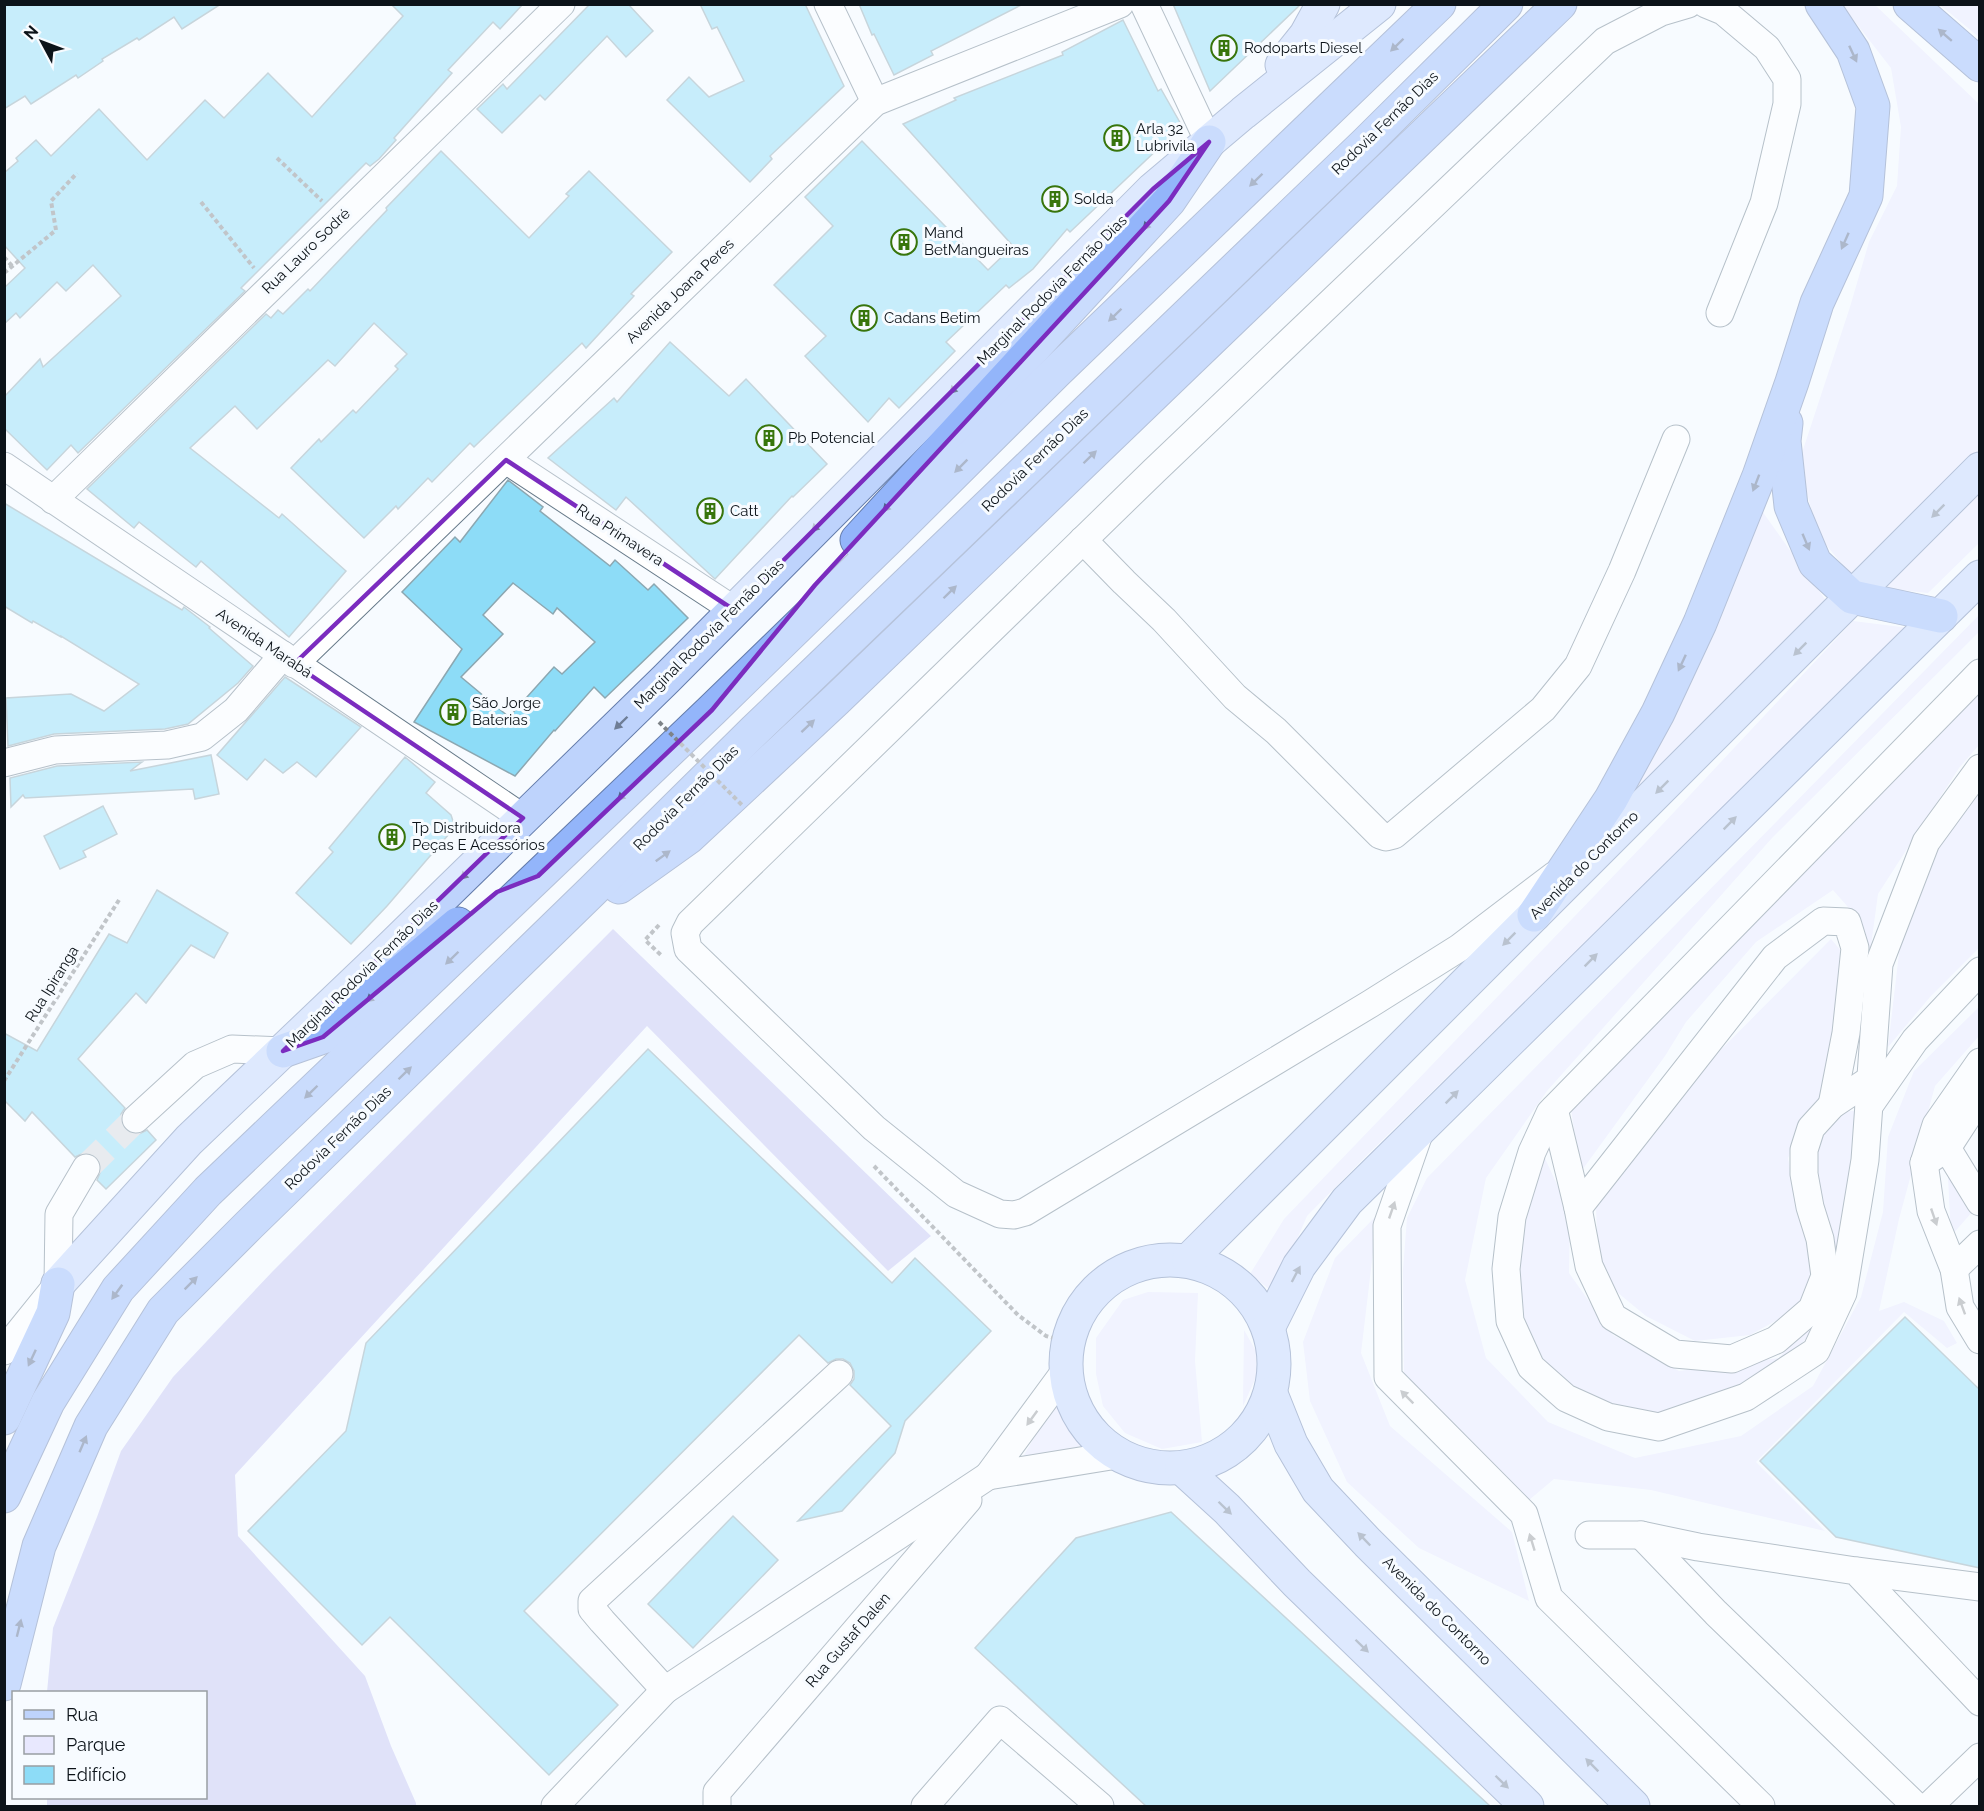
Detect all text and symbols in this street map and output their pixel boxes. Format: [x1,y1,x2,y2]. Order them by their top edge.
north arrow [12,12,72,72]
text: N [20,22,42,43]
one-way arrow [1938,29,1953,42]
building icon: Rodoparts Diesel [1209,33,1239,63]
one-way arrow [1390,38,1405,52]
place label: Rodoparts Diesel [1244,39,1363,57]
one-way arrow [1848,46,1858,64]
street label: Rodovia Fernão Dias [1328,67,1442,179]
place label: Arla 32 Lubrivila [1136,120,1195,155]
building icon: Arla 32 Lubrivila [1102,123,1132,153]
one-way arrow [1250,172,1264,186]
building icon: Solda [1040,184,1070,214]
place label: Solda [1074,190,1114,208]
street label: Rua Lauro Sodré [258,204,354,298]
street label: Marginal Rodovia Fernão Dias [973,211,1131,369]
one-way arrow [1143,215,1157,229]
place label: Mand BetMangueiras [924,224,1029,259]
building icon: Mand BetMangueiras [889,227,919,257]
one-way arrow [1841,232,1850,249]
street label: Avenida Joana Peres [622,235,738,347]
building icon: Cadans Betim [849,303,879,333]
one-way arrow [1109,307,1123,321]
place label: Cadans Betim [884,309,981,327]
one-way arrow [949,379,963,393]
street label: Rodovia Fernão Dias [978,404,1092,516]
building icon: Pb Potencial [754,423,784,453]
place label: Pb Potencial [788,429,876,447]
one-way arrow [1083,450,1097,464]
one-way arrow [955,458,969,472]
one-way arrow [1751,474,1761,492]
building icon: Catt [695,496,725,526]
one-way arrow [882,497,896,512]
street label: Rua Primavera [573,500,667,570]
place label: Catt [730,502,758,520]
one-way arrow [1932,503,1946,517]
one-way arrow [811,518,826,532]
one-way arrow [1802,533,1811,551]
street label: Marginal Rodovia Fernão Dias [630,555,788,713]
one-way arrow [942,586,957,599]
street label: Avenida Marabá [213,604,315,682]
one-way arrow [1794,641,1808,655]
one-way arrow [1677,654,1686,671]
place label: São Jorge Baterias [472,694,541,729]
building icon: São Jorge Baterias [438,697,468,727]
one-way arrow [615,715,629,729]
one-way arrow [801,719,816,733]
street label: Rodovia Fernão Dias [630,742,742,854]
one-way arrow [1656,779,1670,793]
one-way arrow [616,787,631,801]
street label: Avenida do Contorno [1526,807,1642,923]
one-way arrow [1722,817,1736,831]
place label: Tp Distribuidora Peças E Acessórios [412,819,545,854]
building icon: Tp Distribuidora Peças E Acessórios [377,822,407,852]
one-way arrow [655,851,671,862]
one-way arrow [460,866,474,880]
street label: Marginal Rodovia Fernão Dias [282,897,442,1051]
one-way arrow [1503,932,1517,946]
street label: Rua Ipiranga [21,943,83,1025]
one-way arrow [446,950,460,964]
one-way arrow [1584,954,1598,968]
one-way arrow [365,989,381,1002]
one-way arrow [397,1066,411,1080]
street label: Rodovia Fernão Dias [281,1082,395,1194]
one-way arrow [305,1085,319,1099]
one-way arrow [1445,1091,1459,1105]
one-way arrow [1388,1201,1398,1219]
one-way arrow [1930,1209,1940,1227]
one-way arrow [1290,1265,1300,1283]
one-way arrow [184,1276,198,1290]
one-way arrow [111,1284,123,1300]
one-way arrow [1956,1297,1966,1315]
one-way arrow [28,1350,37,1367]
one-way arrow [1400,1389,1414,1404]
one-way arrow [1026,1410,1038,1426]
one-way arrow [78,1435,88,1453]
one-way arrow [1217,1500,1231,1514]
one-way arrow [1358,1532,1372,1546]
one-way arrow [1527,1533,1537,1551]
street label: Avenida do Contorno [1379,1553,1495,1669]
street label: Rua Gustaf Dalen [802,1589,894,1691]
one-way arrow [14,1618,24,1637]
one-way arrow [1355,1639,1369,1653]
legend [12,1691,207,1799]
text: Rua [66,1704,98,1725]
text: Parque [66,1734,126,1755]
one-way arrow [1585,1759,1599,1773]
text: Edifício [66,1764,126,1785]
one-way arrow [1495,1775,1510,1789]

